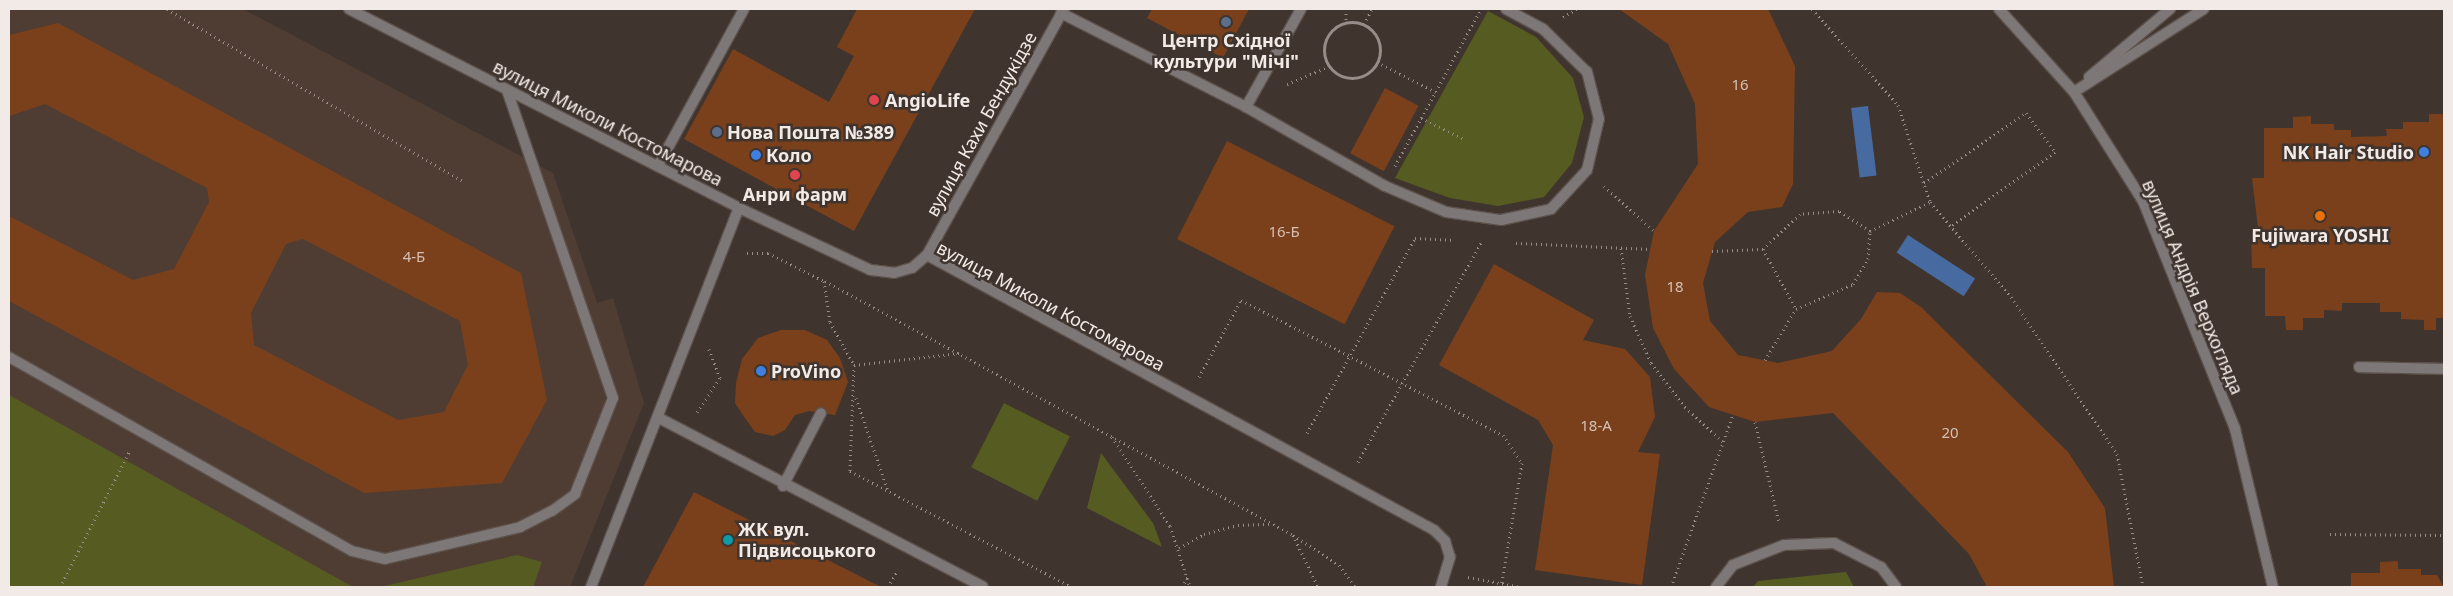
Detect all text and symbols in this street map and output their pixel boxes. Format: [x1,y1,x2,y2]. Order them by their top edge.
marker: Центр Східної культури "Мічі" [1220,16,1232,28]
street label: вулиця Кахи Бендукідзе [921,28,1041,220]
place label: Центр Східної культури "Мічі" [1153,30,1299,72]
street label: вулиця Миколи Костомарова [490,56,726,190]
house number: 16 [1731,76,1749,94]
place label: AngioLife [885,89,970,111]
marker: AngioLife [867,93,881,107]
place label: Нова Пошта №389 [727,121,894,143]
marker: Нова Пошта №389 [711,126,723,138]
place label: NK Hair Studio [2283,141,2414,163]
place label: Коло [766,144,812,166]
marker: NK Hair Studio [2418,146,2430,158]
marker: Коло [750,149,762,161]
marker: Анри фарм [789,169,801,181]
street label: вулиця Андрія Верхогляда [2138,176,2248,398]
place label: Анри фарм [743,183,847,205]
marker: Fujiwara YOSHI [2314,210,2326,222]
house number: 16-Б [1268,223,1300,241]
place label: Fujiwara YOSHI [2251,224,2389,246]
street label: вулиця Миколи Костомарова [933,237,1169,375]
house number: 4-Б [403,248,425,266]
house number: 18 [1666,278,1684,296]
place label: ProVino [771,360,841,382]
marker: ProVino [755,365,767,377]
house number: 18-А [1580,417,1612,435]
house number: 20 [1941,424,1959,442]
place label: ЖК вул. Підвисоцького [738,519,876,562]
marker: ЖК вул. Підвисоцького [722,534,734,546]

